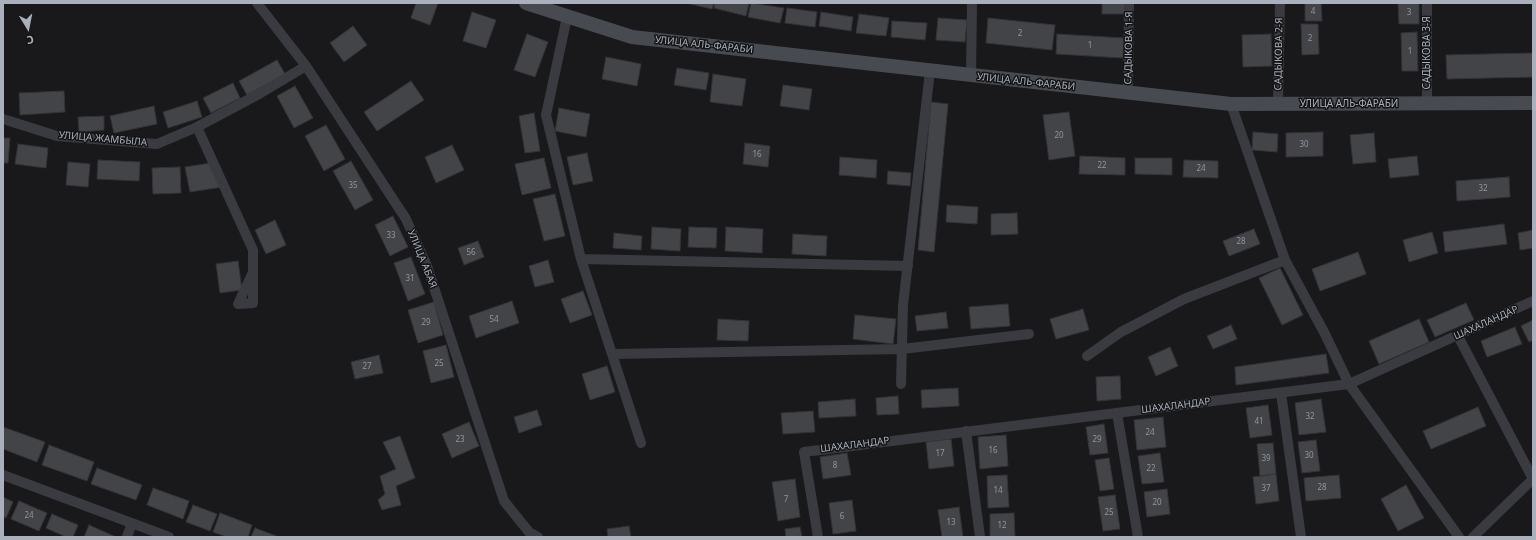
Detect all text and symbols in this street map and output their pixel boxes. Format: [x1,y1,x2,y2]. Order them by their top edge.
house number: 4 [1311,7,1315,17]
north arrow [8,8,48,48]
house number: 3 [1407,8,1411,18]
street label: САДЫКОВА 1-Я [1122,11,1136,85]
street label: САДЫКОВА 3-Я [1421,16,1433,90]
street label: САДЫКОВА 2-Я [1272,17,1286,91]
house number: 2 [1018,29,1022,39]
text: С [25,32,35,48]
street label: УЛИЦА АЛЬ-ФАРАБИ [654,34,754,56]
house number: 2 [1308,34,1312,44]
house number: 1 [1088,41,1092,51]
house number: 1 [1408,47,1412,57]
street label: УЛИЦА АЛЬ-ФАРАБИ [976,71,1076,93]
street label: УЛИЦА АЛЬ-ФАРАБИ [1300,98,1398,110]
street label: УЛИЦА ЖАМБЫЛА [58,129,148,149]
house number: 20 [1054,131,1064,141]
house number: 30 [1299,140,1309,150]
house number: 16 [752,150,762,160]
house number: 22 [1097,161,1107,171]
house number: 24 [1196,164,1206,174]
house number: 35 [348,181,358,191]
house number: 32 [1478,184,1488,194]
street label: УЛИЦА АБАЯ [405,228,439,290]
house number: 33 [386,231,396,241]
house number: 28 [1236,237,1246,247]
house number: 56 [466,248,476,258]
house number: 31 [405,274,415,284]
street label: ШАХАЛАНДАР [1452,303,1520,343]
house number: 54 [489,315,499,325]
house number: 29 [421,318,431,328]
house number: 25 [434,359,444,369]
house number: 27 [362,362,372,372]
street label: ШАХАЛАНДАР [1141,396,1211,416]
house number: 32 [1305,412,1315,422]
house number: 41 [1254,417,1264,427]
house number: 24 [1145,428,1155,438]
house number: 23 [455,435,465,445]
street label: ШАХАЛАНДАР [820,435,890,455]
house number: 29 [1092,435,1102,445]
house number: 16 [988,446,998,456]
house number: 17 [935,449,945,459]
house number: 30 [1304,451,1314,461]
house number: 39 [1261,454,1271,464]
house number: 8 [833,461,837,471]
house number: 22 [1146,464,1156,474]
house number: 28 [1317,483,1327,493]
house number: 37 [1261,484,1271,494]
house number: 14 [993,486,1003,496]
house number: 7 [784,495,788,505]
house number: 20 [1152,498,1162,508]
house number: 25 [1104,508,1114,518]
house number: 24 [24,511,34,521]
house number: 6 [840,512,844,522]
house number: 13 [946,518,956,528]
house number: 12 [997,521,1007,531]

